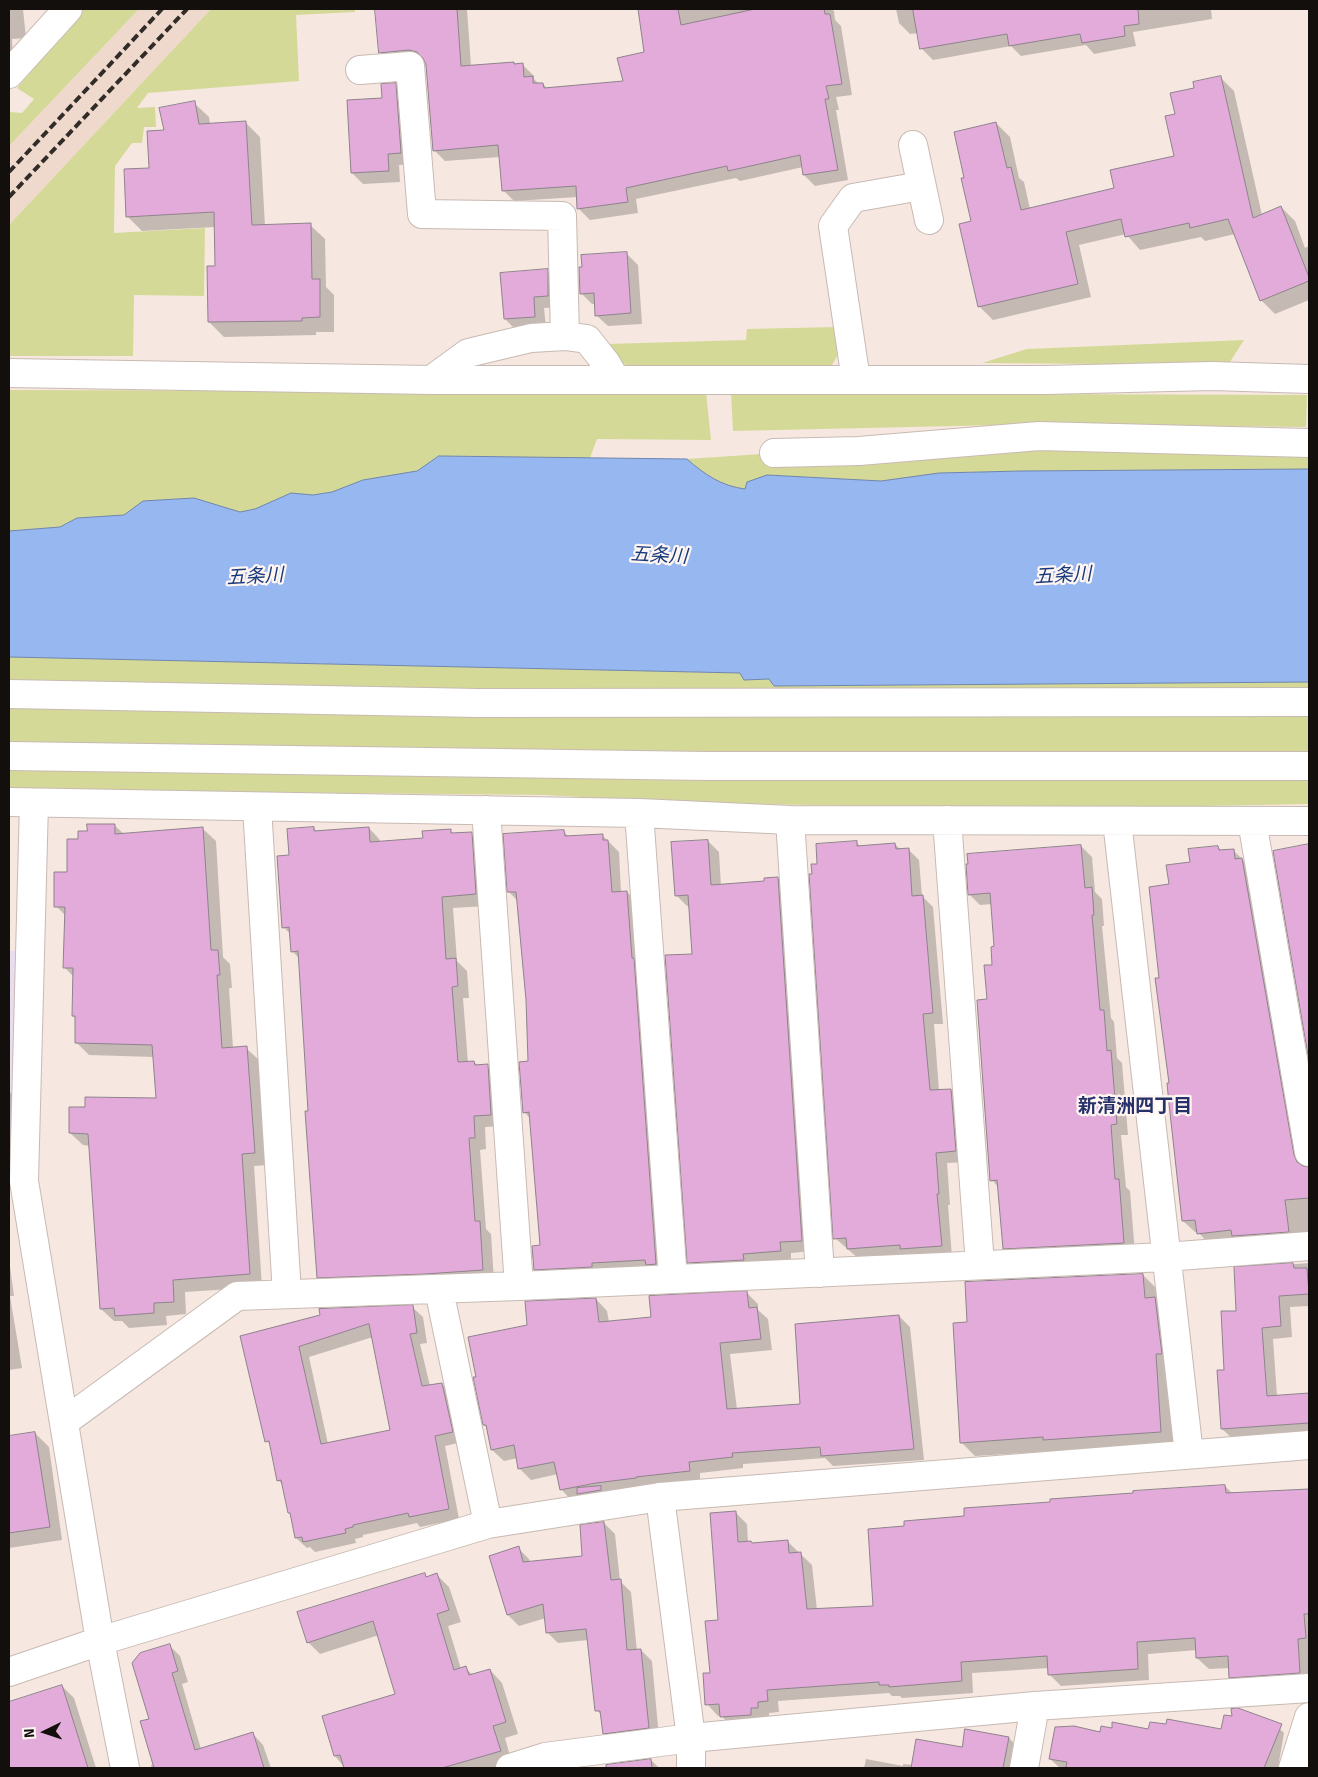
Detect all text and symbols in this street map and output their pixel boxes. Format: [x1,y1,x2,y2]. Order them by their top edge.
water label: 五条川 [630,543,688,569]
water label: 五条川 [1034,563,1092,589]
water label: 五条川 [226,564,284,590]
district label: 新清洲四丁目 [1078,1096,1192,1118]
north arrow [20,1707,70,1757]
text: N [21,1728,38,1738]

